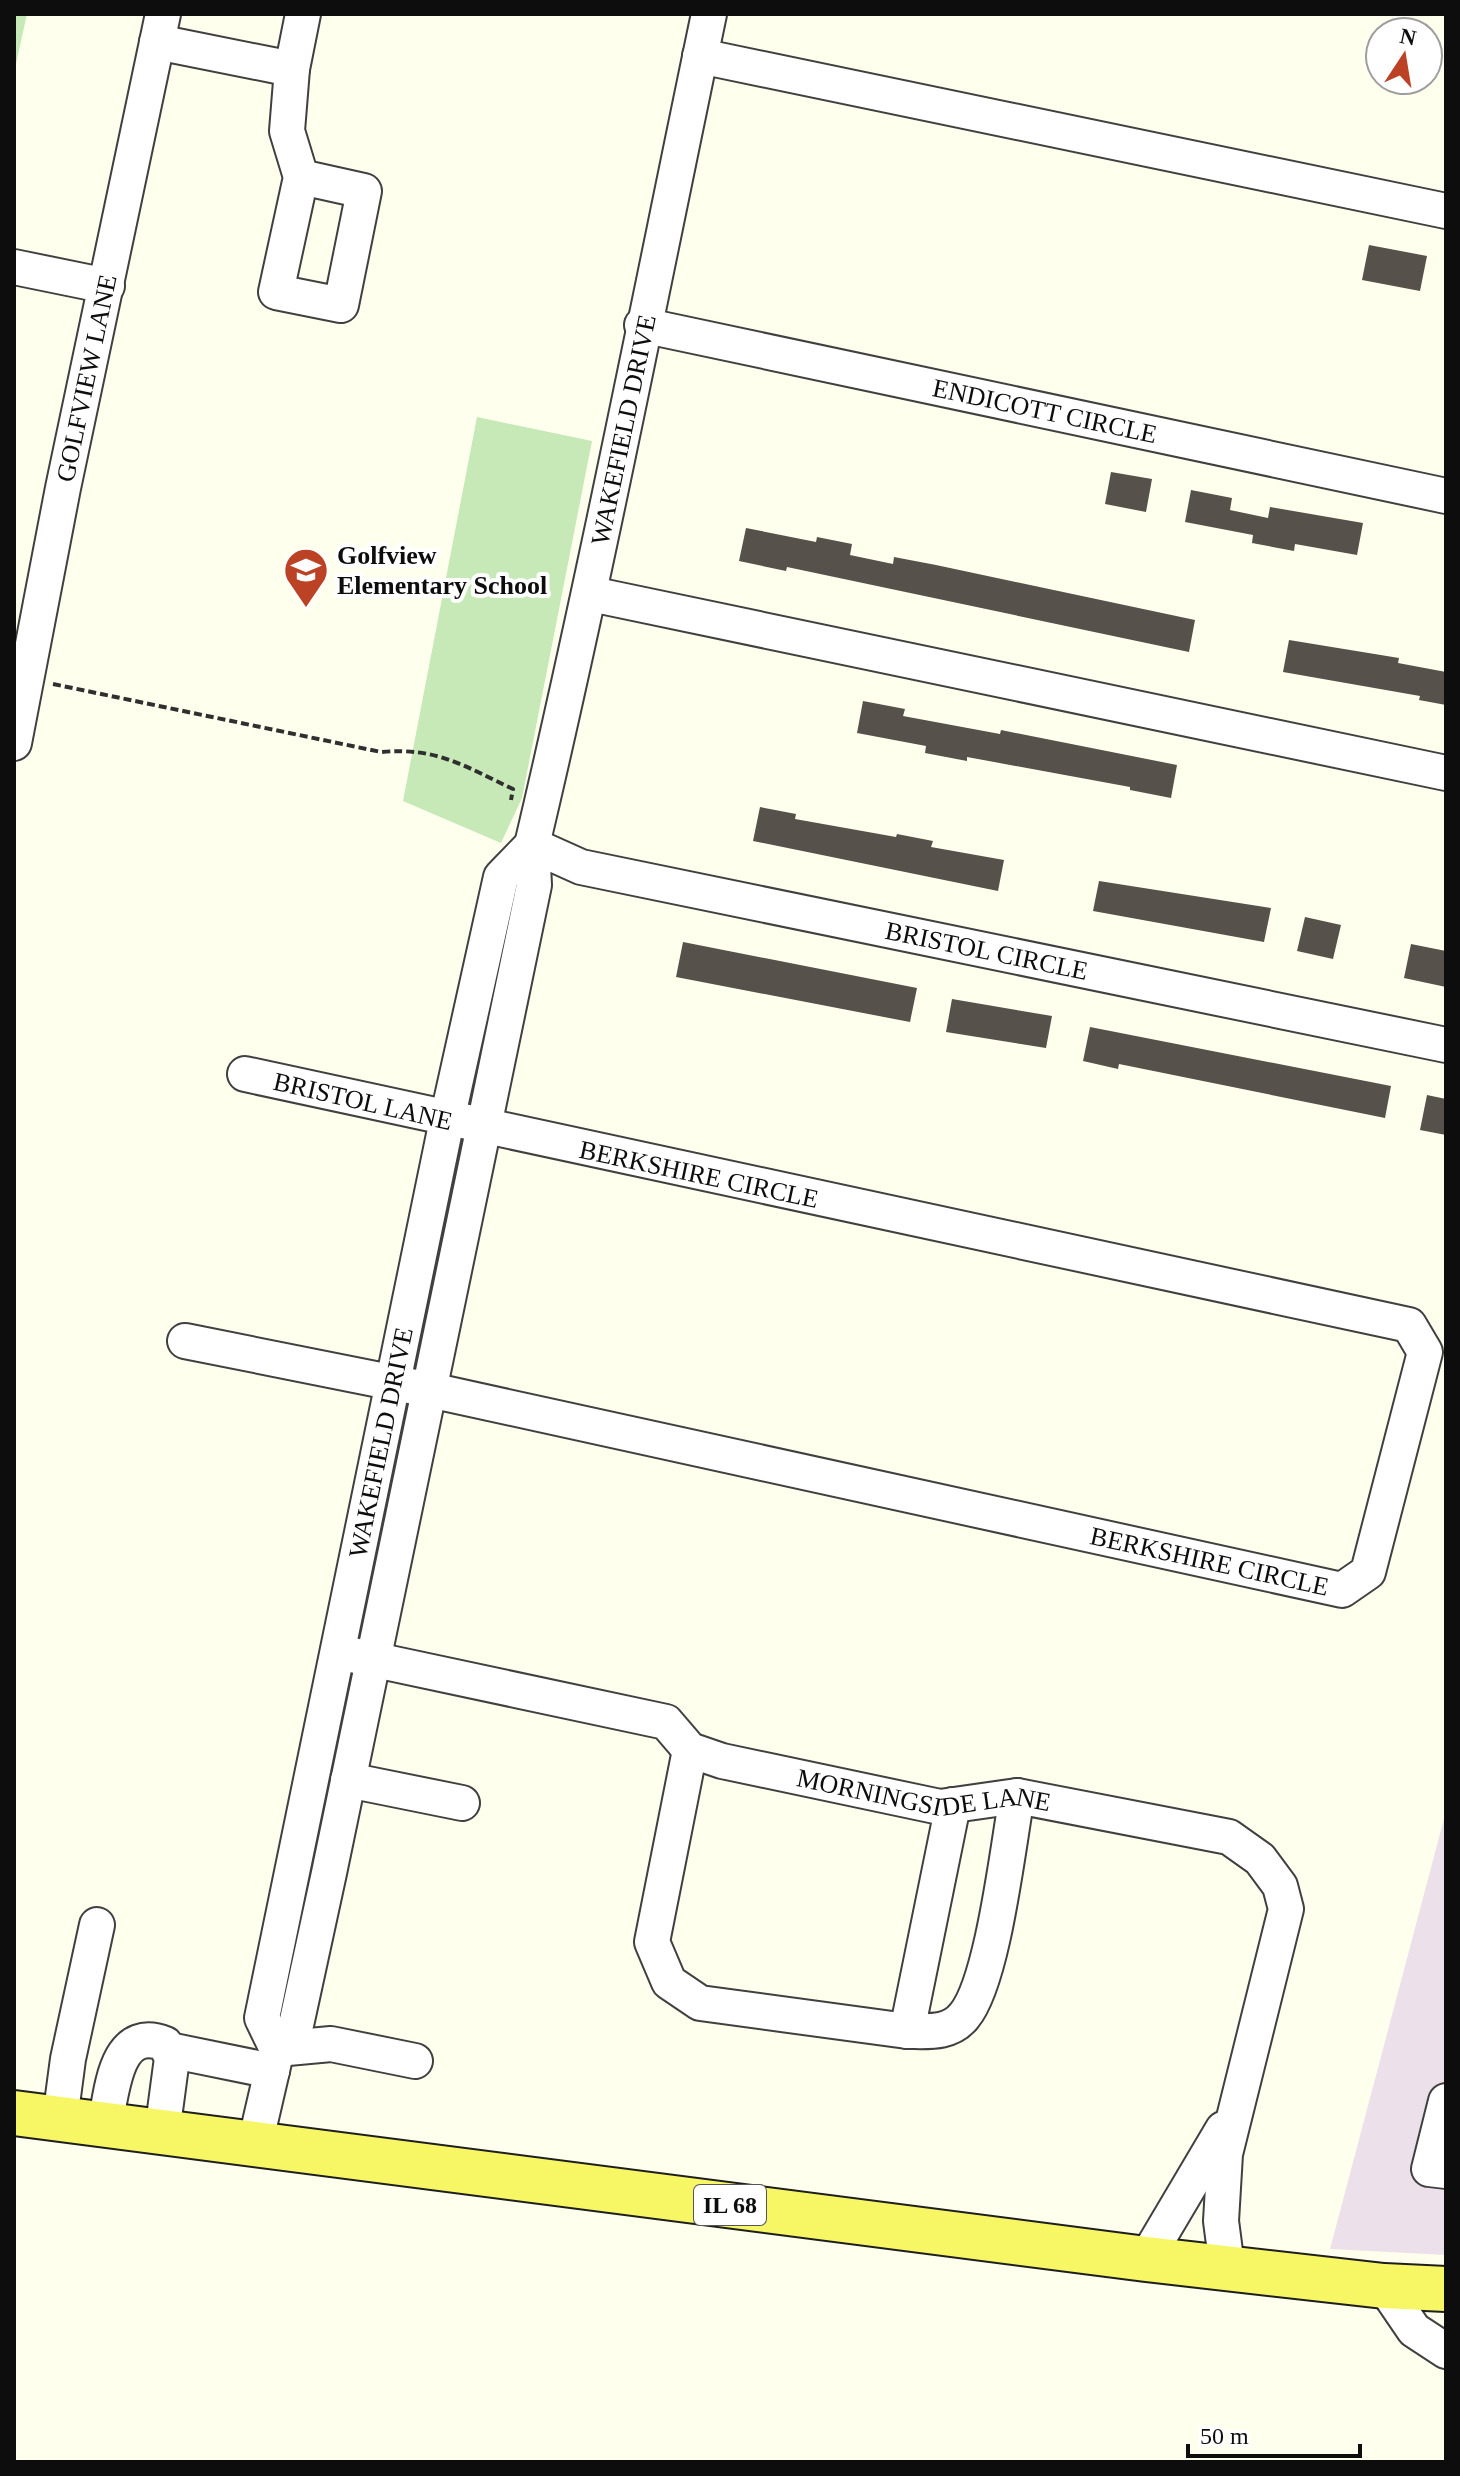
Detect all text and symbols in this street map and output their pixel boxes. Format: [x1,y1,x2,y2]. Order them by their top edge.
north arrow [1364,16,1444,96]
text: N [1398,23,1419,51]
street label: GOLFVIEW LANE [51,272,123,485]
street label: WAKEFIELD DRIVE [585,312,662,548]
street label: ENDICOTT CIRCLE [930,373,1160,449]
place label: Golfview Elementary School [337,541,547,600]
school or university icon: Golfview Elementary School [282,546,330,609]
street label: BRISTOL CIRCLE [883,916,1090,986]
street label: BRISTOL LANE [271,1067,455,1136]
street label: BERKSHIRE CIRCLE [577,1135,821,1214]
street label: WAKEFIELD DRIVE [343,1325,419,1561]
street label: BERKSHIRE CIRCLE [1087,1521,1332,1602]
street label: MORNINGSIDE LANE [794,1763,1053,1822]
road number: IL 68 [694,2185,766,2225]
scale bar [1188,2408,1360,2458]
text: 50 m [1200,2423,1249,2449]

